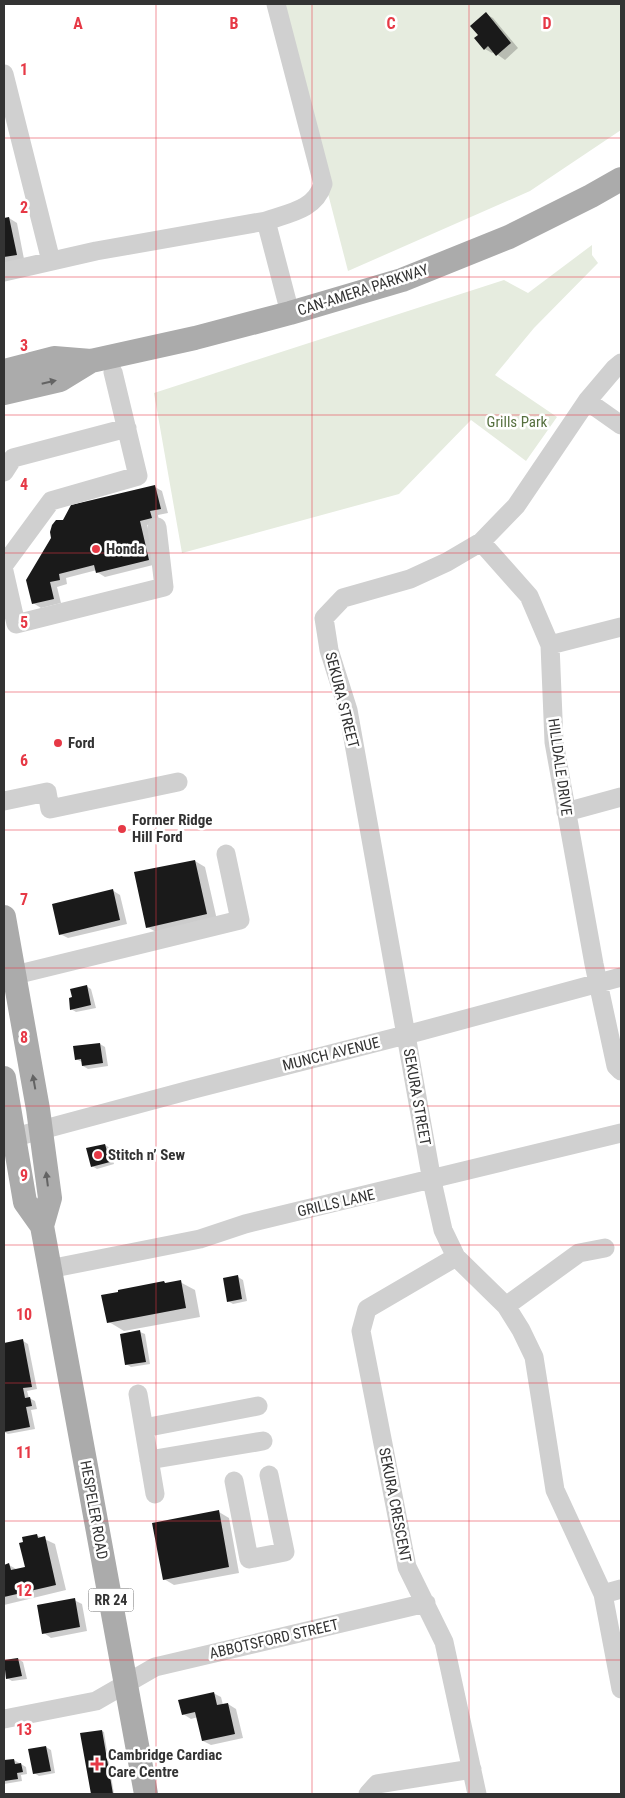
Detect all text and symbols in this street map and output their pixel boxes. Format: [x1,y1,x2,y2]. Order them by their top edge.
text: A [73,14,83,33]
text: B [230,14,239,33]
text: C [386,14,396,33]
text: D [542,14,552,33]
text: 1 [20,60,28,79]
text: 2 [20,198,28,217]
street label: CAN-AMERA PARKWAY [295,260,431,320]
text: 3 [20,336,28,355]
one-way arrow [42,378,57,386]
park label: Grills Park [487,413,548,431]
text: 4 [20,475,28,494]
place label: Honda [106,540,145,558]
marker: Honda [90,543,102,555]
text: 5 [20,613,28,632]
street label: SEKURA STREET [321,650,363,750]
street label: HILLDALE DRIVE [544,717,576,817]
place label: Ford [68,734,95,752]
marker: Ford [52,737,64,749]
text: 6 [20,751,28,770]
place label: Former Ridge Hill Ford [132,811,212,846]
marker: Former Ridge Hill Ford [116,823,128,835]
text: 7 [20,890,28,909]
text: 8 [20,1028,28,1047]
street label: MUNCH AVENUE [281,1033,381,1075]
street label: SEKURA STREET [400,1047,434,1147]
one-way arrow [29,1074,37,1090]
place label: Stitch n’ Sew [108,1146,185,1164]
marker: Stitch n’ Sew [92,1149,104,1161]
text: 9 [20,1166,28,1185]
one-way arrow [43,1170,51,1186]
street label: GRILLS LANE [296,1185,376,1221]
text: 10 [16,1305,32,1324]
text: 11 [16,1443,32,1462]
street label: SEKURA CRESCENT [375,1446,415,1564]
street label: HESPELER ROAD [76,1459,112,1561]
text: 12 [16,1581,32,1600]
road number: RR 24 [88,1588,134,1612]
street label: ABBOTSFORD STREET [208,1615,340,1663]
text: 13 [16,1720,32,1739]
place label: Cambridge Cardiac Care Centre [108,1746,222,1781]
marker: Cambridge Cardiac Care Centre [90,1757,104,1771]

